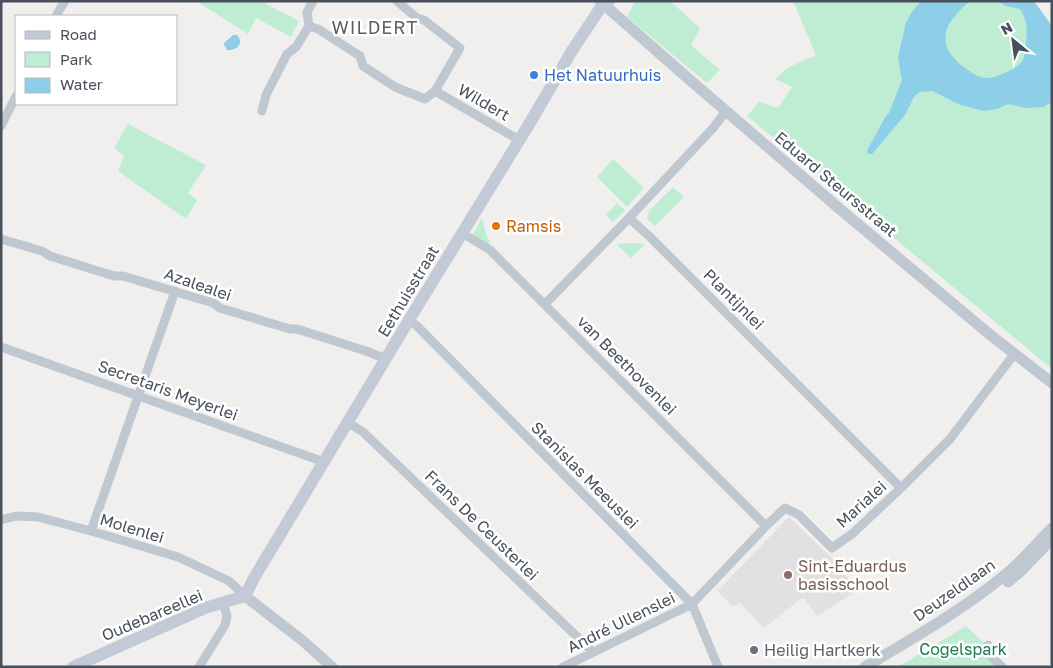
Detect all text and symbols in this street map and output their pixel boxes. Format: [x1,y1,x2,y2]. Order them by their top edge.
legend [15,15,178,105]
north arrow [988,15,1038,65]
district label: WILDERT [332,16,419,38]
text: N [998,18,1015,38]
text: Road [60,25,97,43]
text: Park [60,50,93,68]
place label: Het Natuurhuis [544,65,661,85]
marker: Het Natuurhuis [528,69,540,81]
text: Water [60,75,103,93]
street label: Wildert [454,79,514,125]
street label: Eduard Steursstraat [771,127,901,241]
place label: Ramsis [506,216,561,236]
marker: Ramsis [490,220,502,232]
street label: Eethuisstraat [373,242,443,340]
street label: Azalealei [162,263,234,305]
street label: Plantijnlei [699,264,769,334]
street label: van Beethovenlei [573,311,681,419]
street label: Secretaris Meyerlei [95,355,241,425]
street label: Stanislas Meeuslei [527,417,643,533]
street label: Frans De Ceusterlei [421,466,543,584]
street label: Marialei [832,476,890,532]
street label: Molenlei [98,509,166,547]
street label: Deuzeldlaan [909,554,999,626]
place label: Sint-Eduardus basisschool [798,556,907,594]
marker: Sint-Eduardus basisschool [782,569,794,581]
street label: Oudebareellei [98,585,206,645]
street label: André Ullenslei [564,587,678,657]
park label: Cogelspark [919,639,1007,659]
place label: Heilig Hartkerk [764,640,880,660]
marker: Heilig Hartkerk [748,644,760,656]

